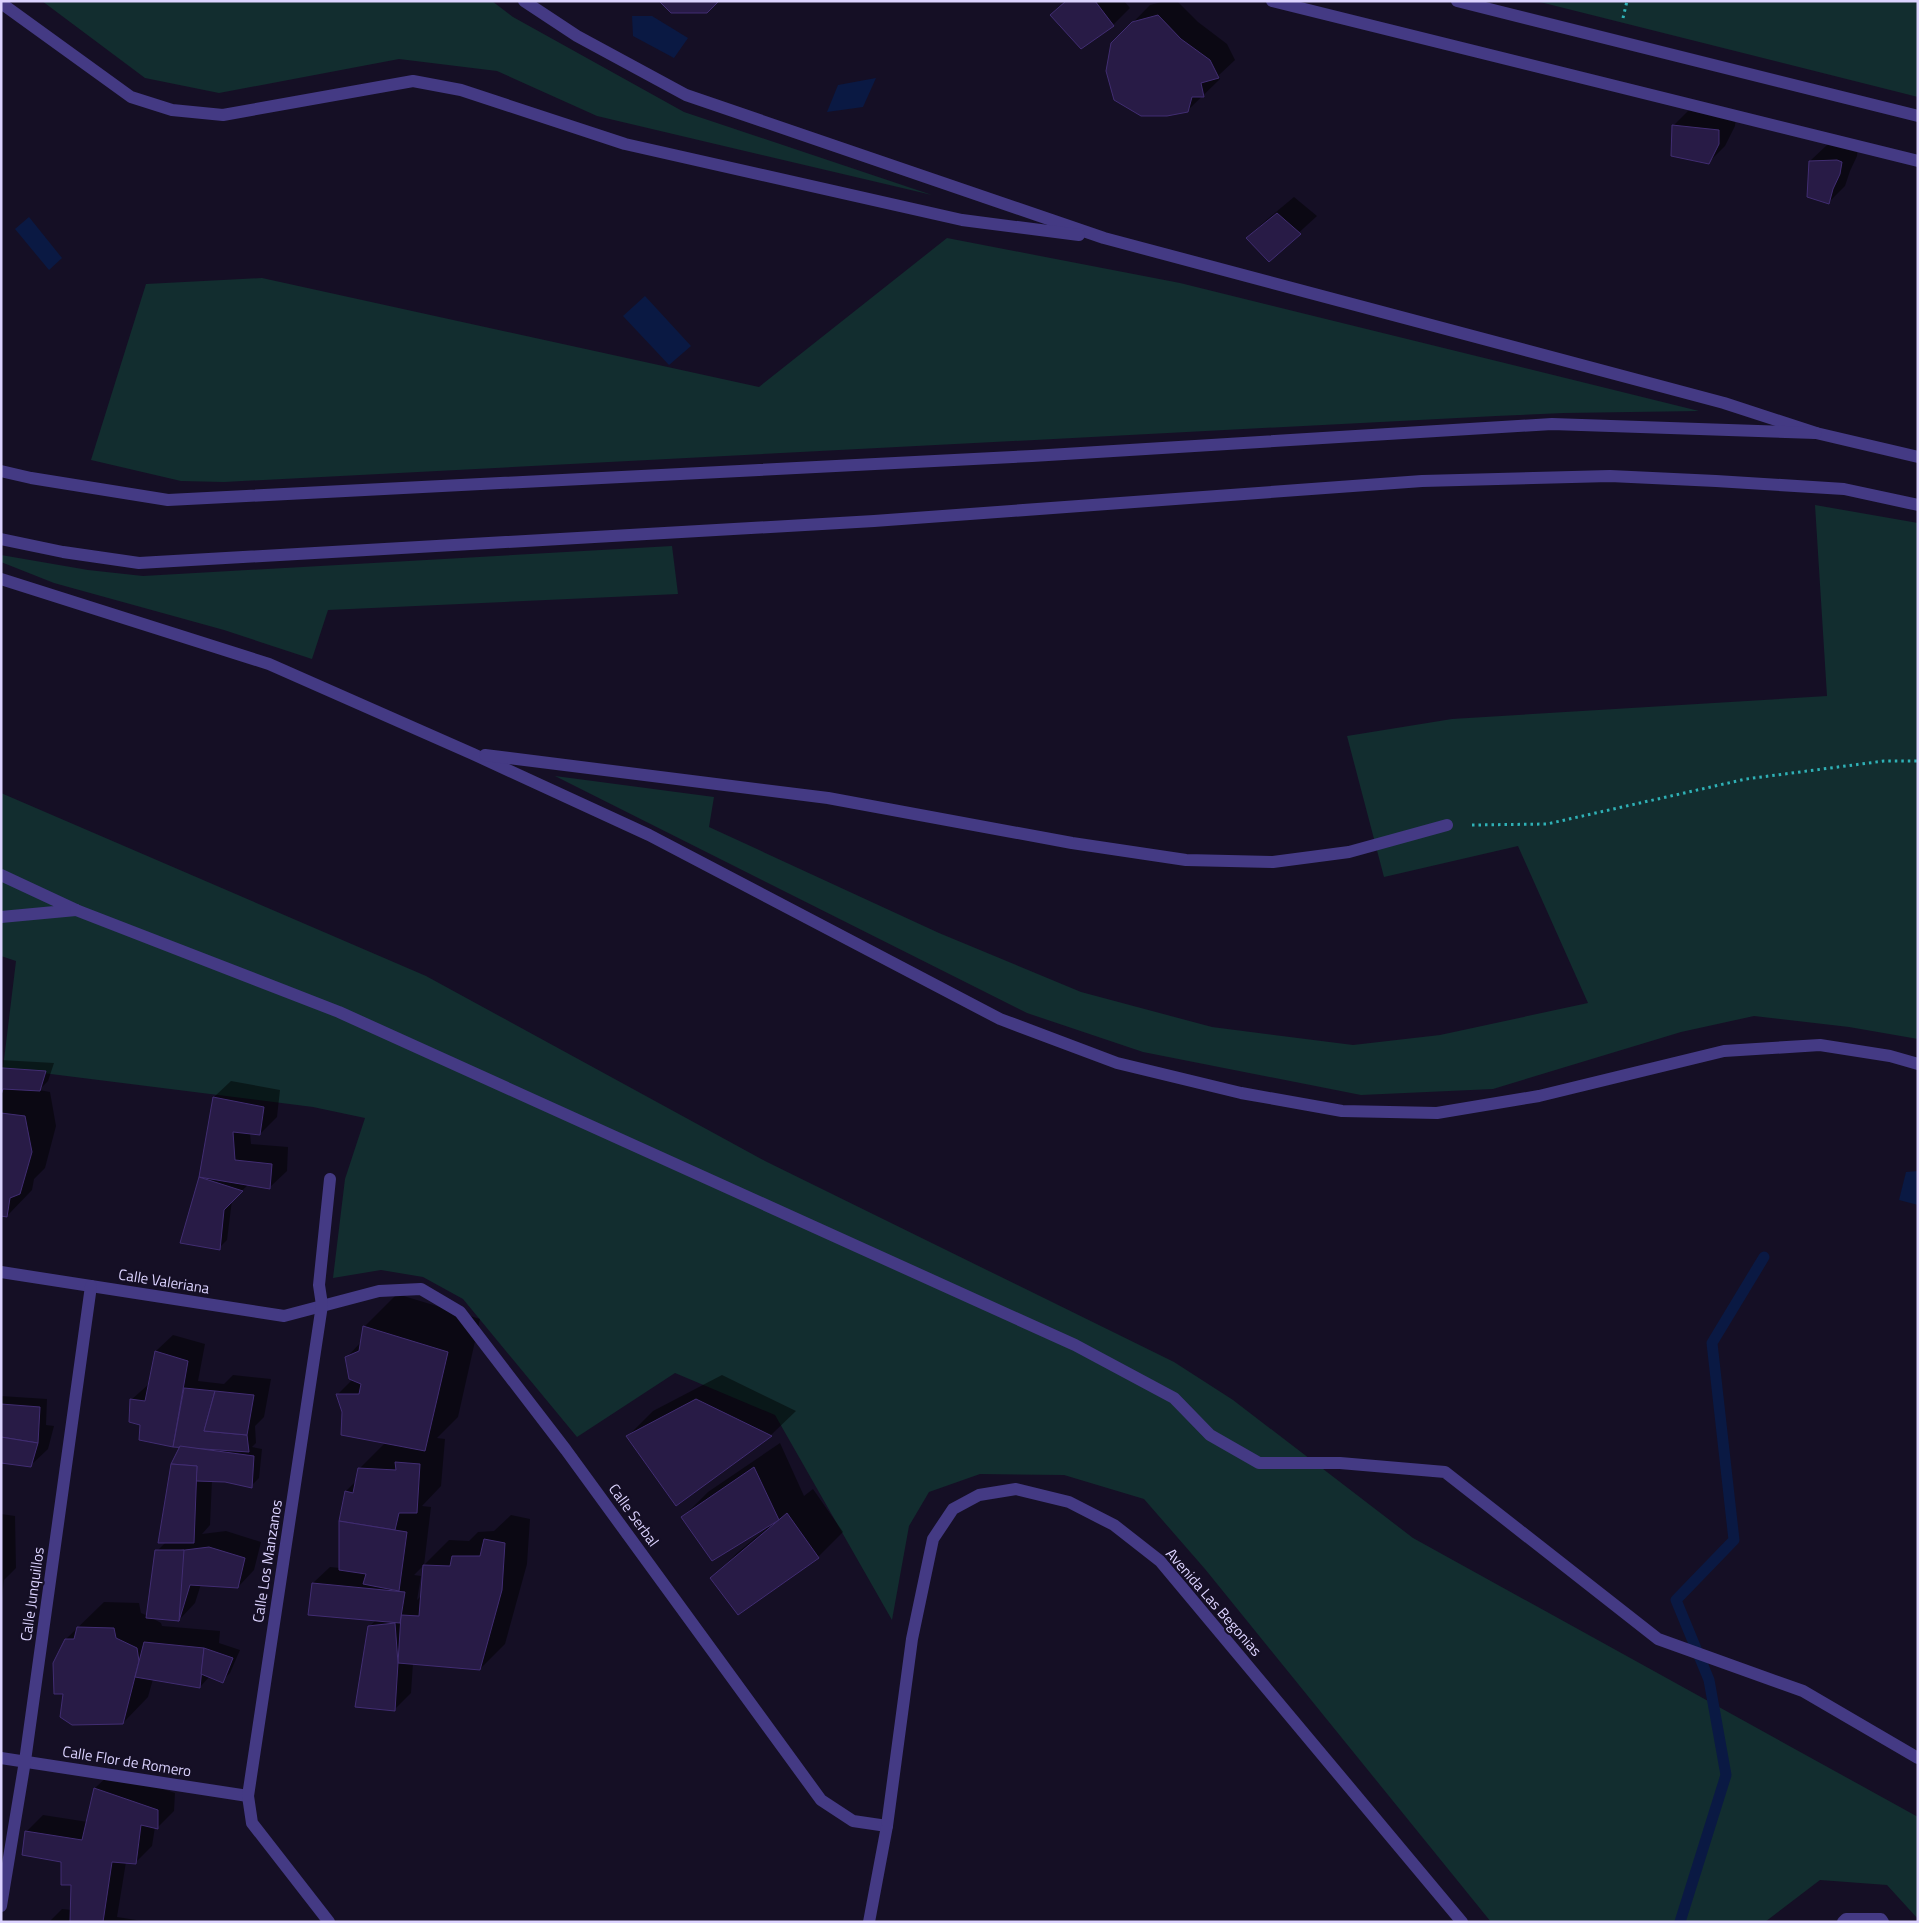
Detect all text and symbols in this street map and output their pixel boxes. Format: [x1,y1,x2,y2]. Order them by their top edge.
street label: Calle Valeriana [117,1262,212,1300]
street label: Calle Serbal [603,1479,665,1551]
street label: Calle Los Manzanos [246,1498,288,1624]
street label: Avenida Las Begonias [1160,1543,1268,1661]
street label: Calle Junquillos [14,1545,50,1643]
street label: Calle Flor de Romero [61,1739,193,1783]

